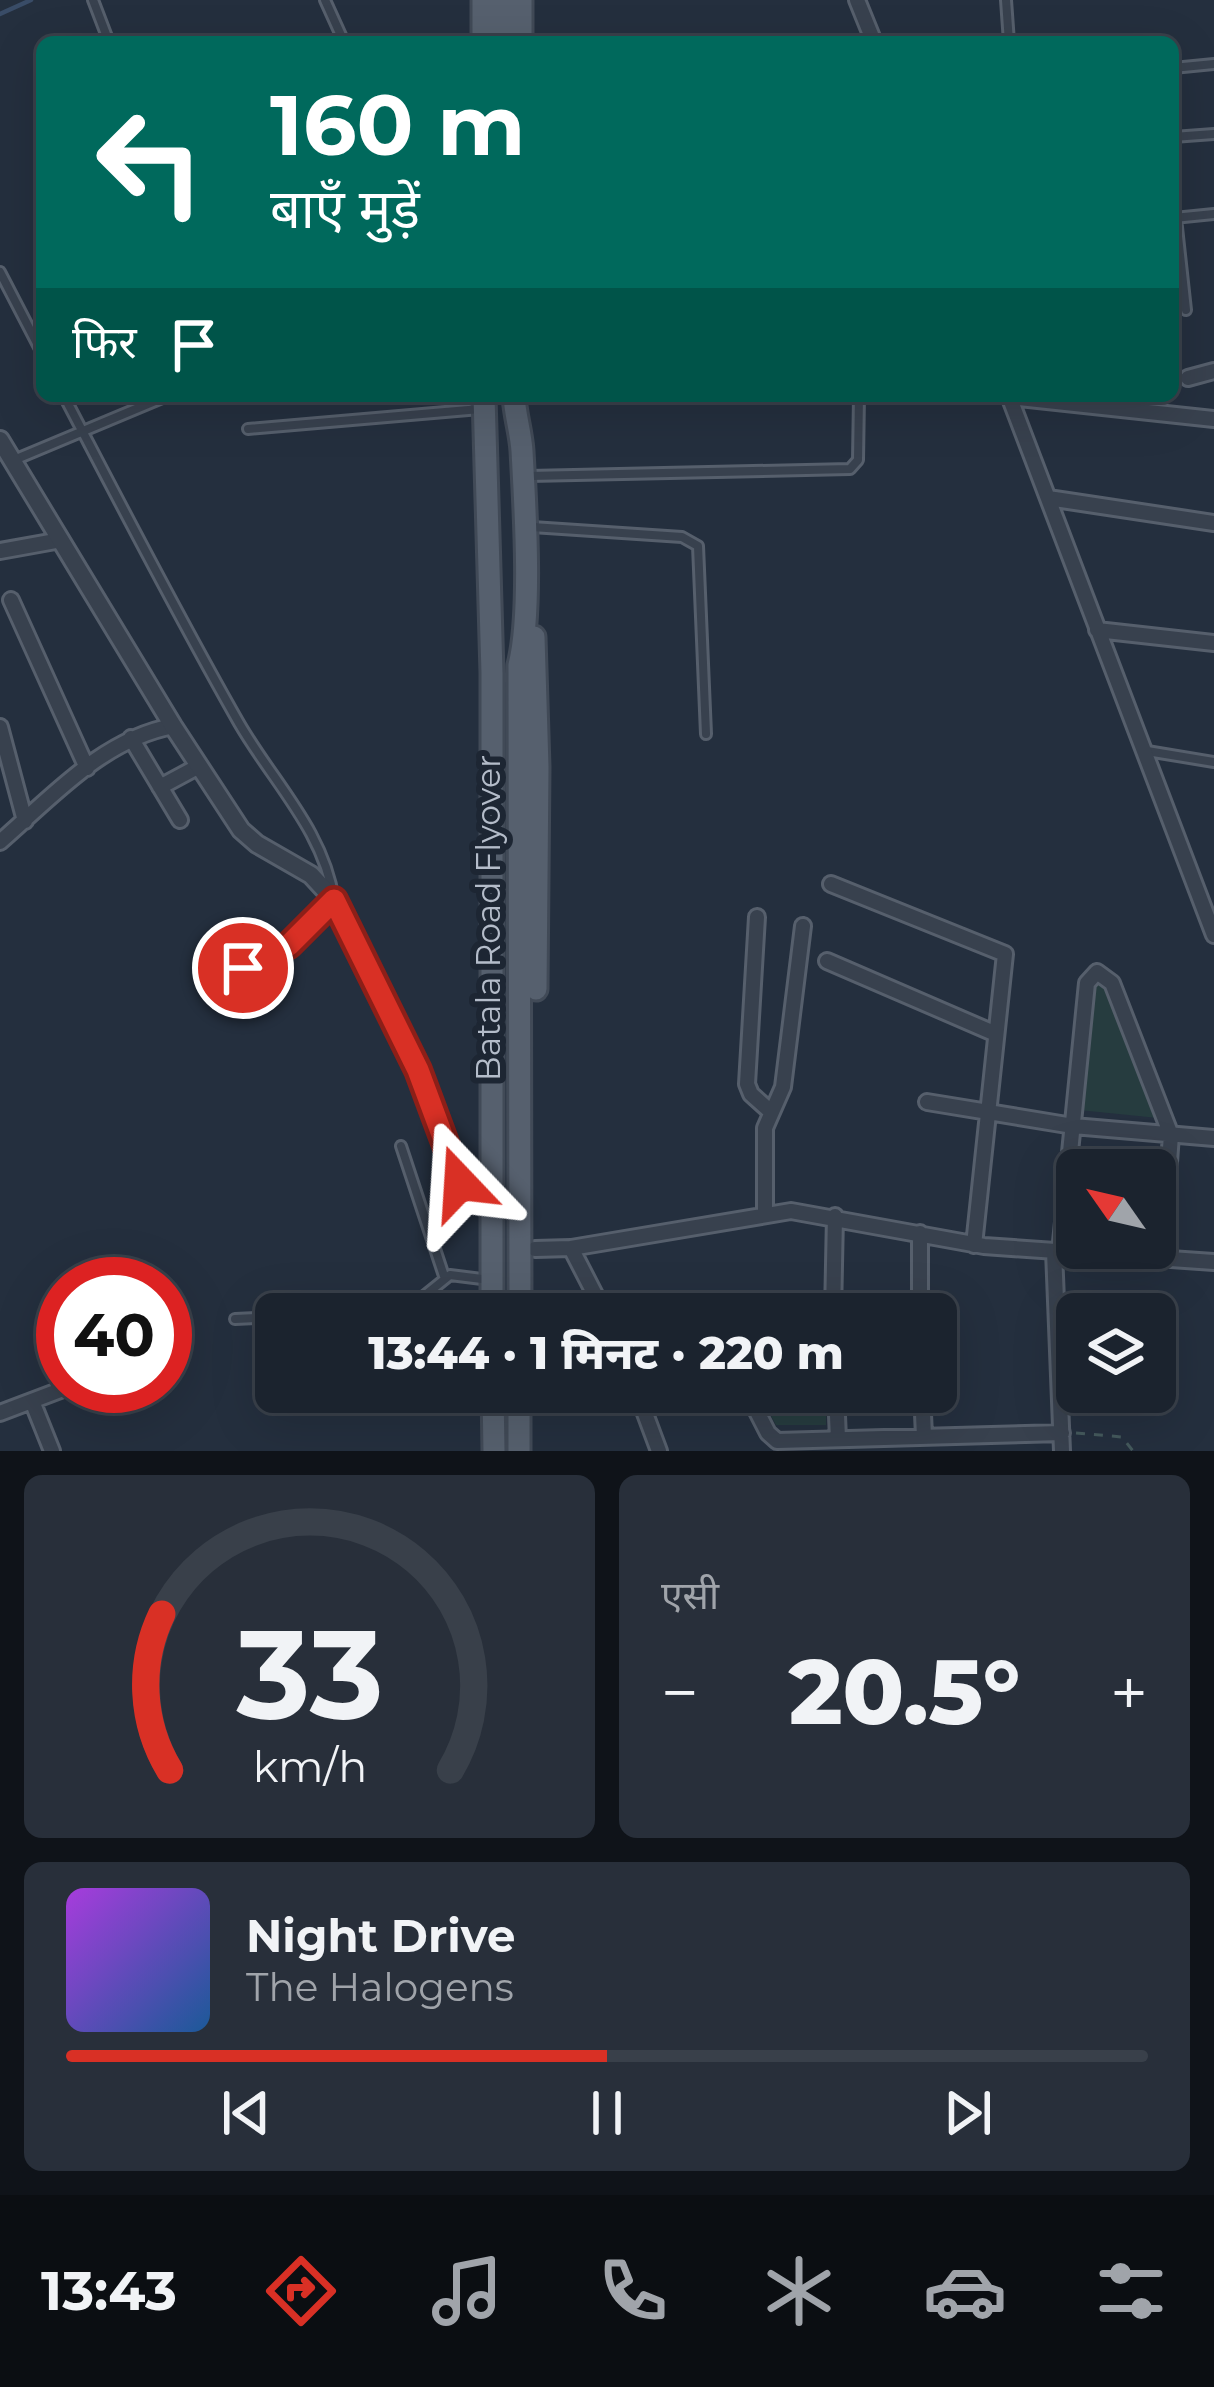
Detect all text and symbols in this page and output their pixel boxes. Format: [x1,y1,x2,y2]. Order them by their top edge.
text: 160 m [270,74,525,176]
icon: left [72,84,228,240]
text: बाएँ मुड़ें [270,176,420,242]
icon: arrive [161,312,227,378]
text: फिर [72,314,137,369]
street label: Batala Road Flyover [468,755,508,1081]
pin [192,917,294,1019]
icon: arrive [210,935,276,1001]
position arrow [397,1120,523,1246]
north arrow [1056,1149,1176,1269]
map controls [1056,1149,1176,1413]
speed limit sign: 40 [36,1257,192,1413]
button: layers [1056,1293,1176,1413]
text: 13:44 · 1 मिनट · 220 m [368,1325,844,1380]
text: एसी [661,1571,719,1619]
text: 33 [235,1598,383,1750]
text: 20.5° [789,1637,1020,1747]
text: − [661,1652,699,1733]
text: + [1110,1652,1148,1733]
text: km/h [252,1739,367,1792]
text: Night Drive [246,1908,515,1963]
text: The Halogens [246,1963,514,2011]
icon: previous [213,2080,279,2146]
icon: pause [574,2080,640,2146]
icon: next [935,2080,1001,2146]
icon: directions [259,2249,343,2333]
icon: music [425,2249,509,2333]
icon: phone [591,2249,675,2333]
icon: climate [757,2249,841,2333]
icon: car [923,2249,1007,2333]
icon: filters [1089,2249,1173,2333]
text: 13:43 [41,2258,177,2324]

